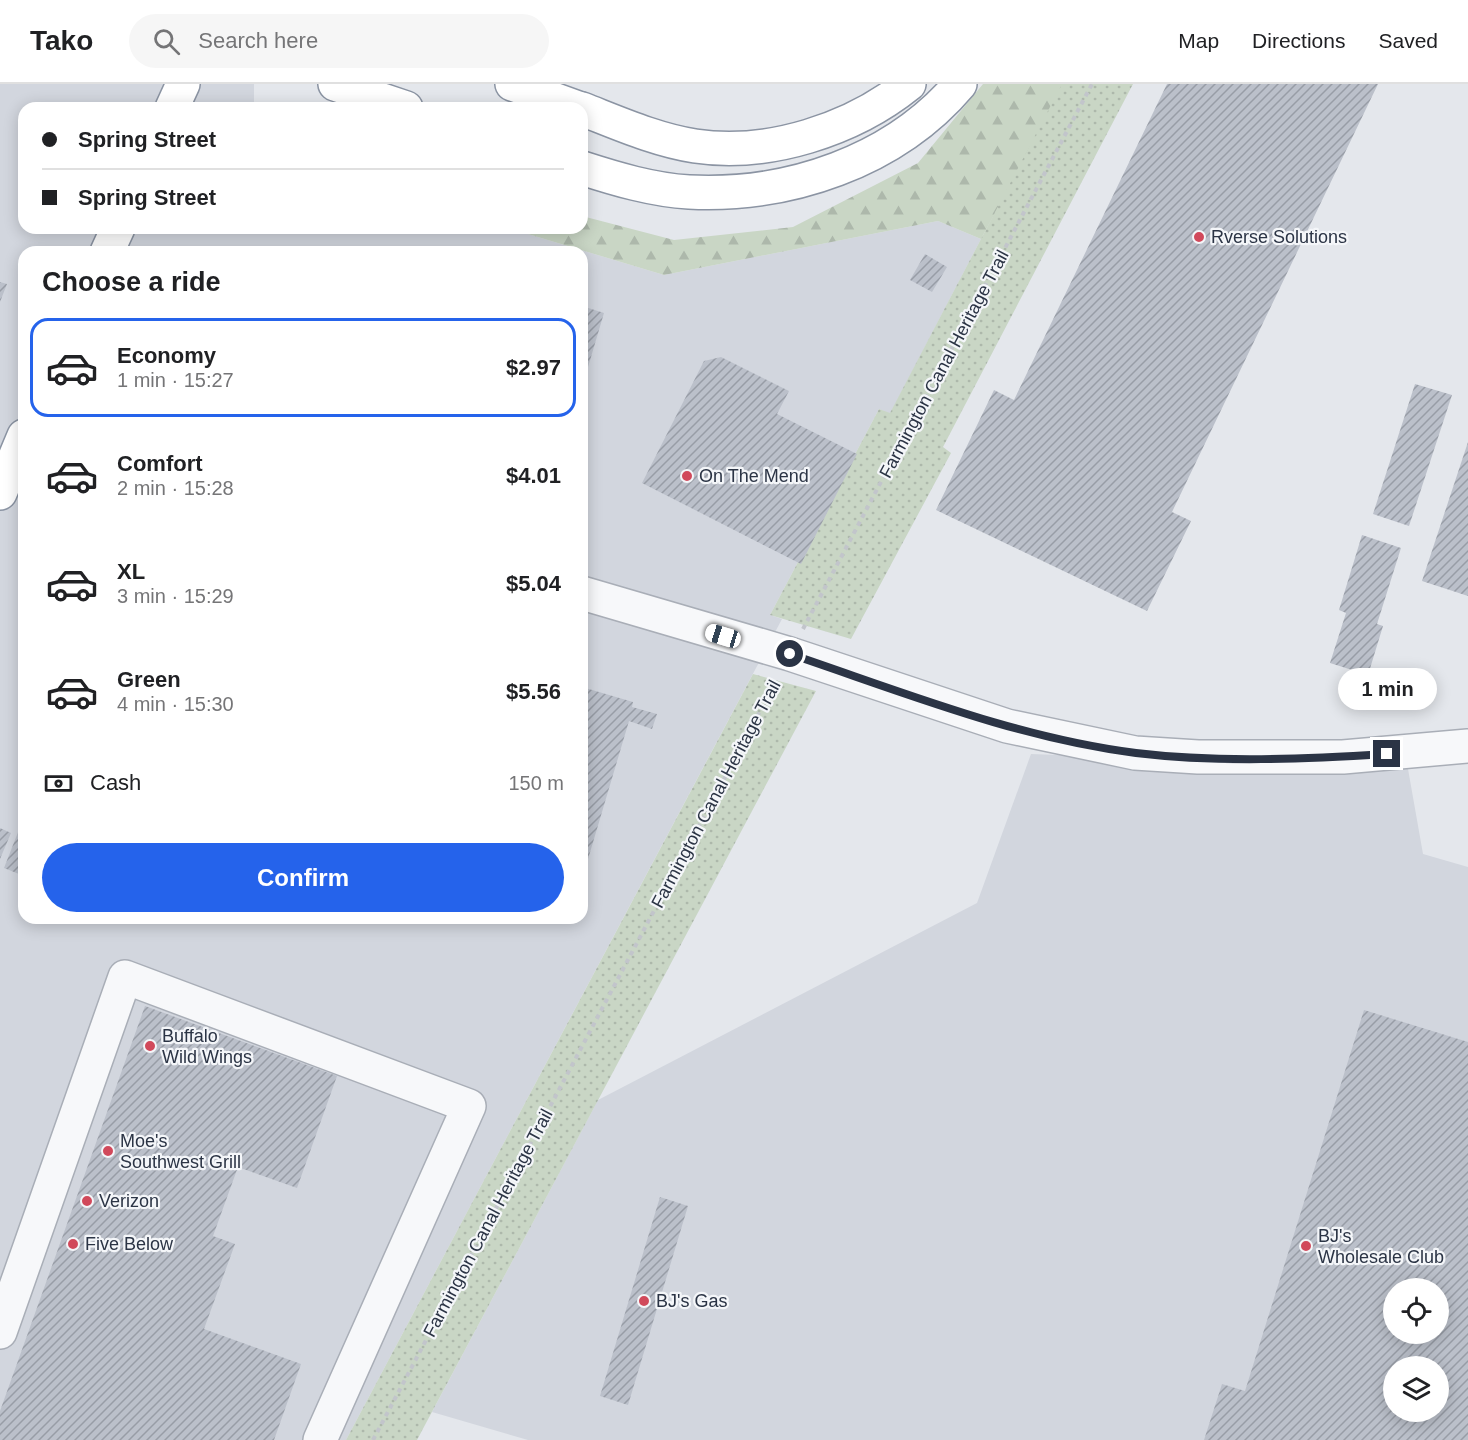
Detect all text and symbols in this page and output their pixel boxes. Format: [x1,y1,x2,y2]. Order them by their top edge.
search box [129,14,549,68]
text: Tako [30,25,93,56]
icon: search [150,25,183,58]
text: Search here [198,28,318,53]
text: Map [1178,29,1219,52]
text: Directions [1252,29,1345,52]
text: Saved [1378,29,1438,52]
text: Spring Street [78,127,216,152]
text: Spring Street [78,185,216,210]
place label: Rverse Solutions [1211,227,1347,247]
marker: Rverse Solutions [1192,230,1206,244]
street label: Farmington Canal Heritage Trail [875,247,1013,481]
text: Choose a ride [42,267,221,297]
icon: car [45,341,99,395]
text: Economy [117,343,216,368]
text: $2.97 [506,355,561,380]
text: 1 min · 15:27 [117,369,234,391]
icon: car [45,449,99,503]
text: Comfort [117,451,203,476]
text: $4.01 [506,463,561,488]
place label: On The Mend [699,466,809,486]
marker: On The Mend [680,469,694,483]
text: 2 min · 15:28 [117,477,234,499]
icon: car [45,557,99,611]
text: XL [117,559,145,584]
text: $5.04 [506,571,561,596]
text: 3 min · 15:29 [117,585,234,607]
car [703,622,743,650]
route start [776,640,803,667]
icon: car [45,665,99,719]
text: Green [117,667,181,692]
callout: 1 min [1338,667,1436,709]
street label: Farmington Canal Heritage Trail [647,677,785,911]
text: 1 min [1361,678,1414,700]
text: $5.56 [506,679,561,704]
text: 4 min · 15:30 [117,693,234,715]
route end [1373,740,1400,767]
icon: cash [42,767,75,800]
text: Cash [90,770,141,795]
text: 150 m [508,772,564,794]
button: Confirm [42,843,564,912]
place label: Buffalo Wild Wings [162,1026,252,1067]
marker: Buffalo Wild Wings [143,1039,157,1053]
street label: Farmington Canal Heritage Trail [419,1106,557,1340]
place label: Moe's Southwest Grill [120,1131,241,1172]
marker: Moe's Southwest Grill [101,1144,115,1158]
place label: Verizon [99,1191,159,1211]
marker: Verizon [80,1194,94,1208]
place label: BJ's Wholesale Club [1318,1226,1444,1267]
place label: Five Below [85,1234,174,1254]
marker: Five Below [66,1237,80,1251]
marker: BJ's Wholesale Club [1299,1239,1313,1253]
map controls [1383,1278,1449,1422]
button: locate [1383,1278,1449,1344]
place label: BJ's Gas [656,1291,727,1311]
marker: BJ's Gas [637,1294,651,1308]
button: layers [1383,1356,1449,1422]

